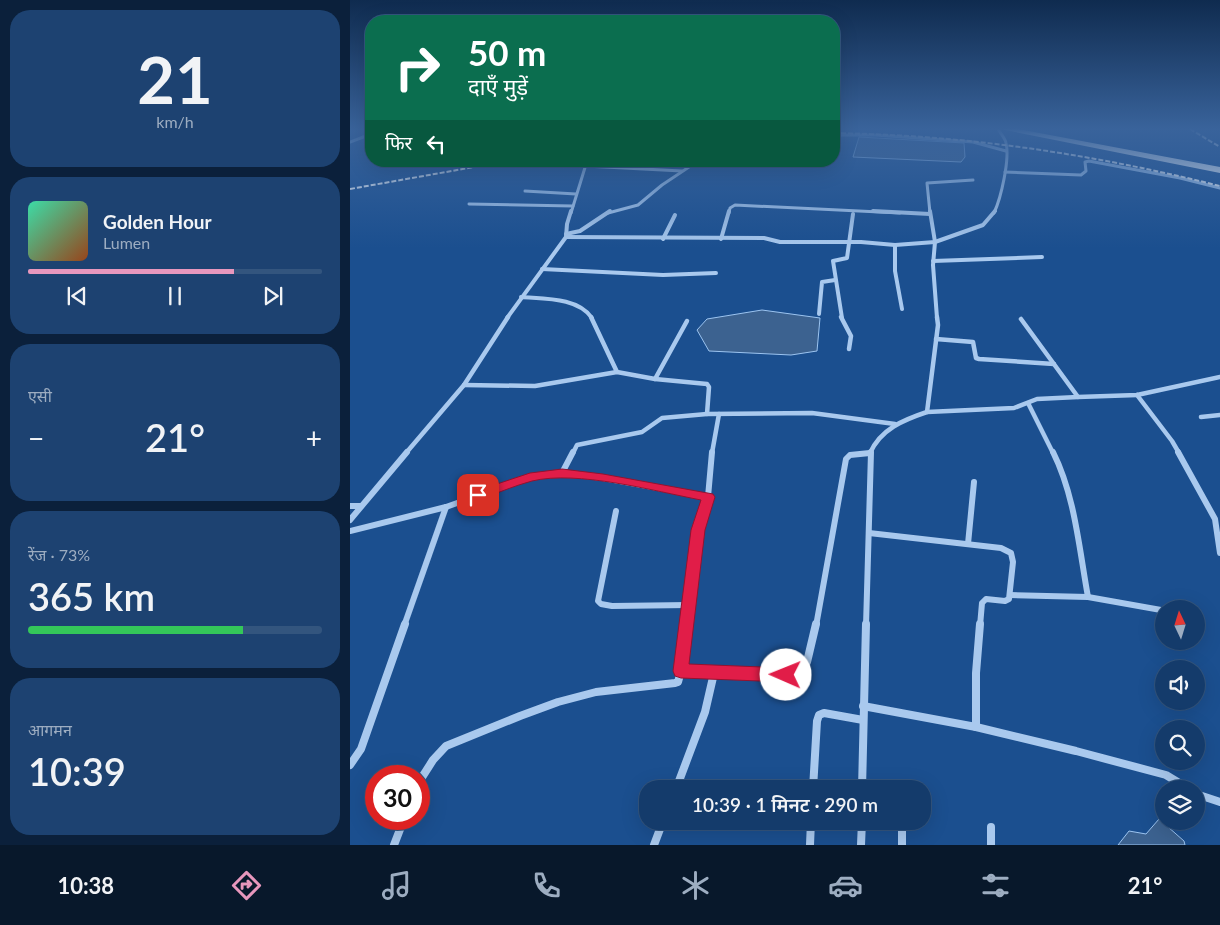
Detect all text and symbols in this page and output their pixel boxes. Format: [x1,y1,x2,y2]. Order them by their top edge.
text: 50 m [468,31,546,73]
icon: right [385,35,450,100]
text: 21 [137,40,213,118]
text: दाएँ मुड़ें [468,73,528,100]
text: km/h [156,112,194,131]
icon: left [422,130,450,158]
text: फिर [385,131,412,154]
text: Golden Hour [103,210,212,233]
text: Lumen [103,233,150,252]
icon: previous [63,282,91,310]
icon: pause [161,282,189,310]
icon: next [259,282,287,310]
text: एसी [28,386,52,405]
text: 21° [145,414,205,460]
text: − [28,421,44,455]
text: + [306,421,322,455]
pin [457,474,499,516]
icon: arrive [464,481,492,509]
text: रेंज · 73% [28,545,90,564]
text: 365 km [28,573,155,619]
north arrow [1155,600,1205,650]
map controls [1155,600,1205,830]
position arrow [759,648,811,700]
button: sound [1155,660,1205,710]
text: आगमन [28,720,72,739]
button: search [1155,720,1205,770]
text: 10:39 [28,748,126,794]
speed limit sign: 30 [365,765,430,830]
button: layers [1155,780,1205,830]
text: 10:39 · 1 मिनट · 290 m [692,793,878,816]
icon: directions [229,868,264,903]
icon: music [379,868,414,903]
icon: phone [529,868,564,903]
icon: climate [678,868,713,903]
icon: car [828,868,863,903]
icon: filters [978,868,1013,903]
text: 10:38 [57,872,114,899]
text: 21° [1128,872,1162,899]

